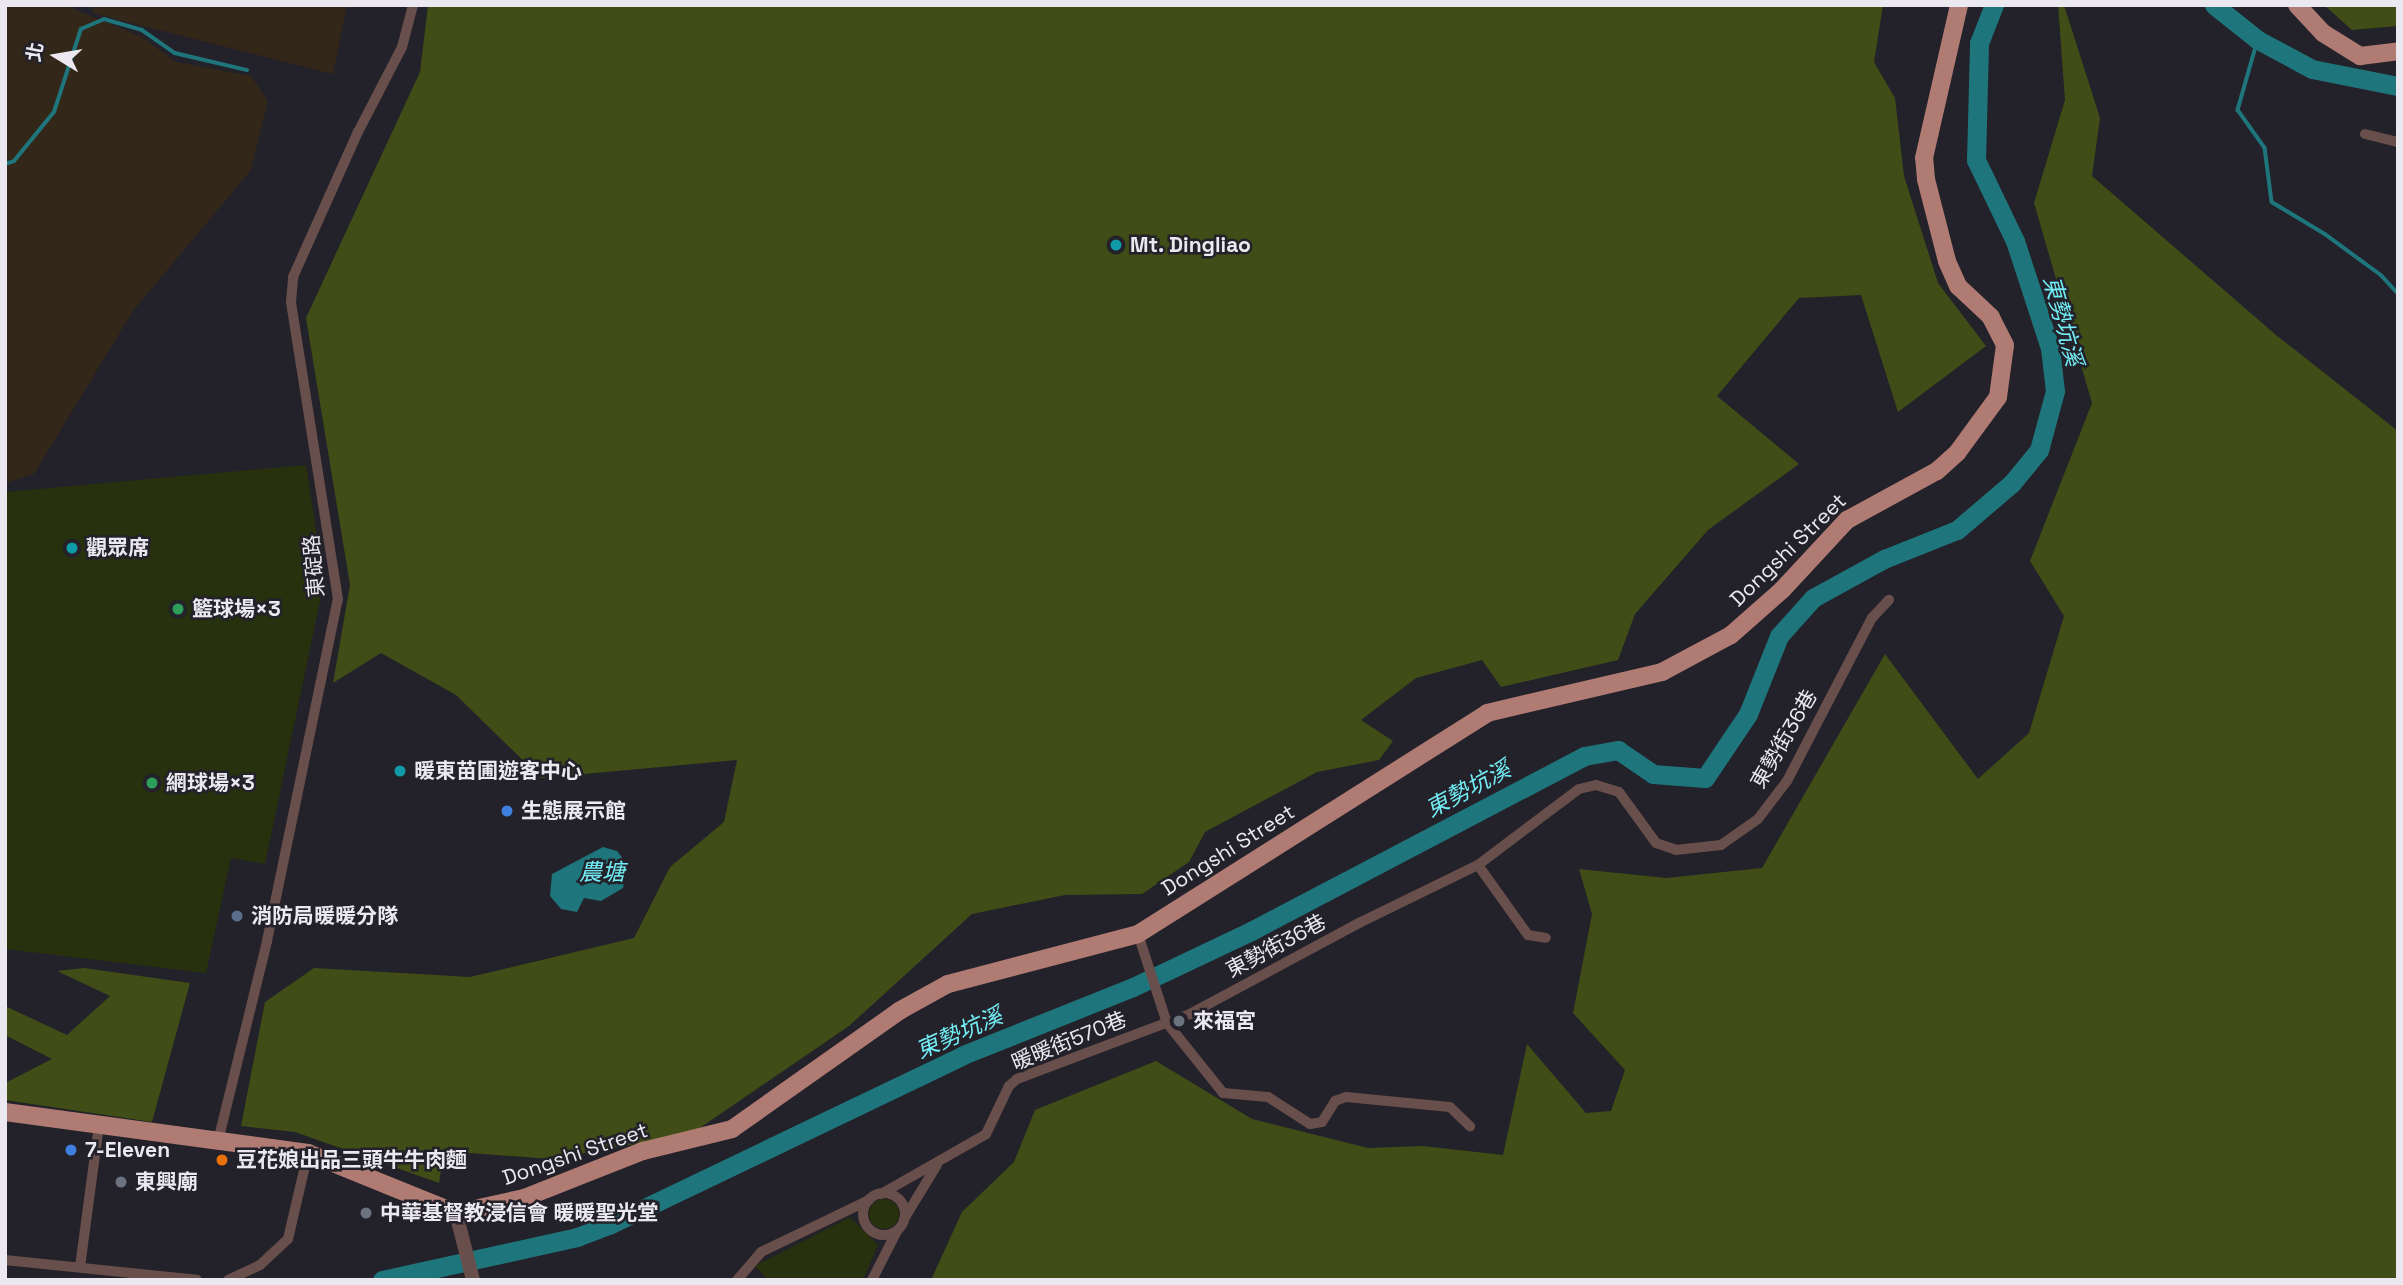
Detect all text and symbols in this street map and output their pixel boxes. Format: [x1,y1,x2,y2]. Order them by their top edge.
north arrow [21,21,91,91]
text: 北 [21,40,49,64]
place label: Mt. Dingliao [1130,232,1252,258]
marker: Mt. Dingliao [1108,237,1124,253]
water label: 東勢坑溪 [2038,273,2088,369]
street label: Dongshi Street [1725,488,1851,612]
street label: 東碇路 [299,534,329,598]
place label: 觀眾席 [86,535,149,561]
marker: 觀眾席 [64,540,80,556]
place label: 籃球場×3 [192,596,281,622]
marker: 籃球場×3 [170,601,186,617]
street label: 東勢街36巷 [1746,685,1822,793]
water label: 東勢坑溪 [1421,755,1515,823]
place label: 暖東苗圃遊客中心 [414,758,582,784]
marker: 暖東苗圃遊客中心 [392,763,408,779]
place label: 網球場×3 [166,770,255,796]
marker: 網球場×3 [144,775,160,791]
place label: 生態展示館 [521,798,626,824]
street label: Dongshi Street [1157,799,1299,901]
marker: 生態展示館 [499,803,515,819]
water label: 農塘 [579,858,625,886]
place label: 消防局暖暖分隊 [251,903,398,929]
marker: 消防局暖暖分隊 [229,908,245,924]
street label: 東勢街36巷 [1222,909,1330,983]
water label: 東勢坑溪 [911,1002,1007,1064]
street label: 暖暖街570巷 [1008,1007,1130,1075]
place label: 來福宮 [1193,1008,1256,1034]
marker: 來福宮 [1171,1013,1187,1029]
street label: Dongshi Street [499,1117,651,1191]
place label: 7-Eleven [85,1137,170,1163]
marker: 7-Eleven [63,1142,79,1158]
place label: 豆花娘出品三頭牛牛肉麵 [236,1147,467,1173]
marker: 豆花娘出品三頭牛牛肉麵 [214,1152,230,1168]
place label: 東興廟 [135,1169,198,1195]
marker: 東興廟 [113,1174,129,1190]
place label: 中華基督教浸信會 暖暖聖光堂 [380,1200,658,1226]
marker: 中華基督教浸信會 暖暖聖光堂 [358,1205,374,1221]

